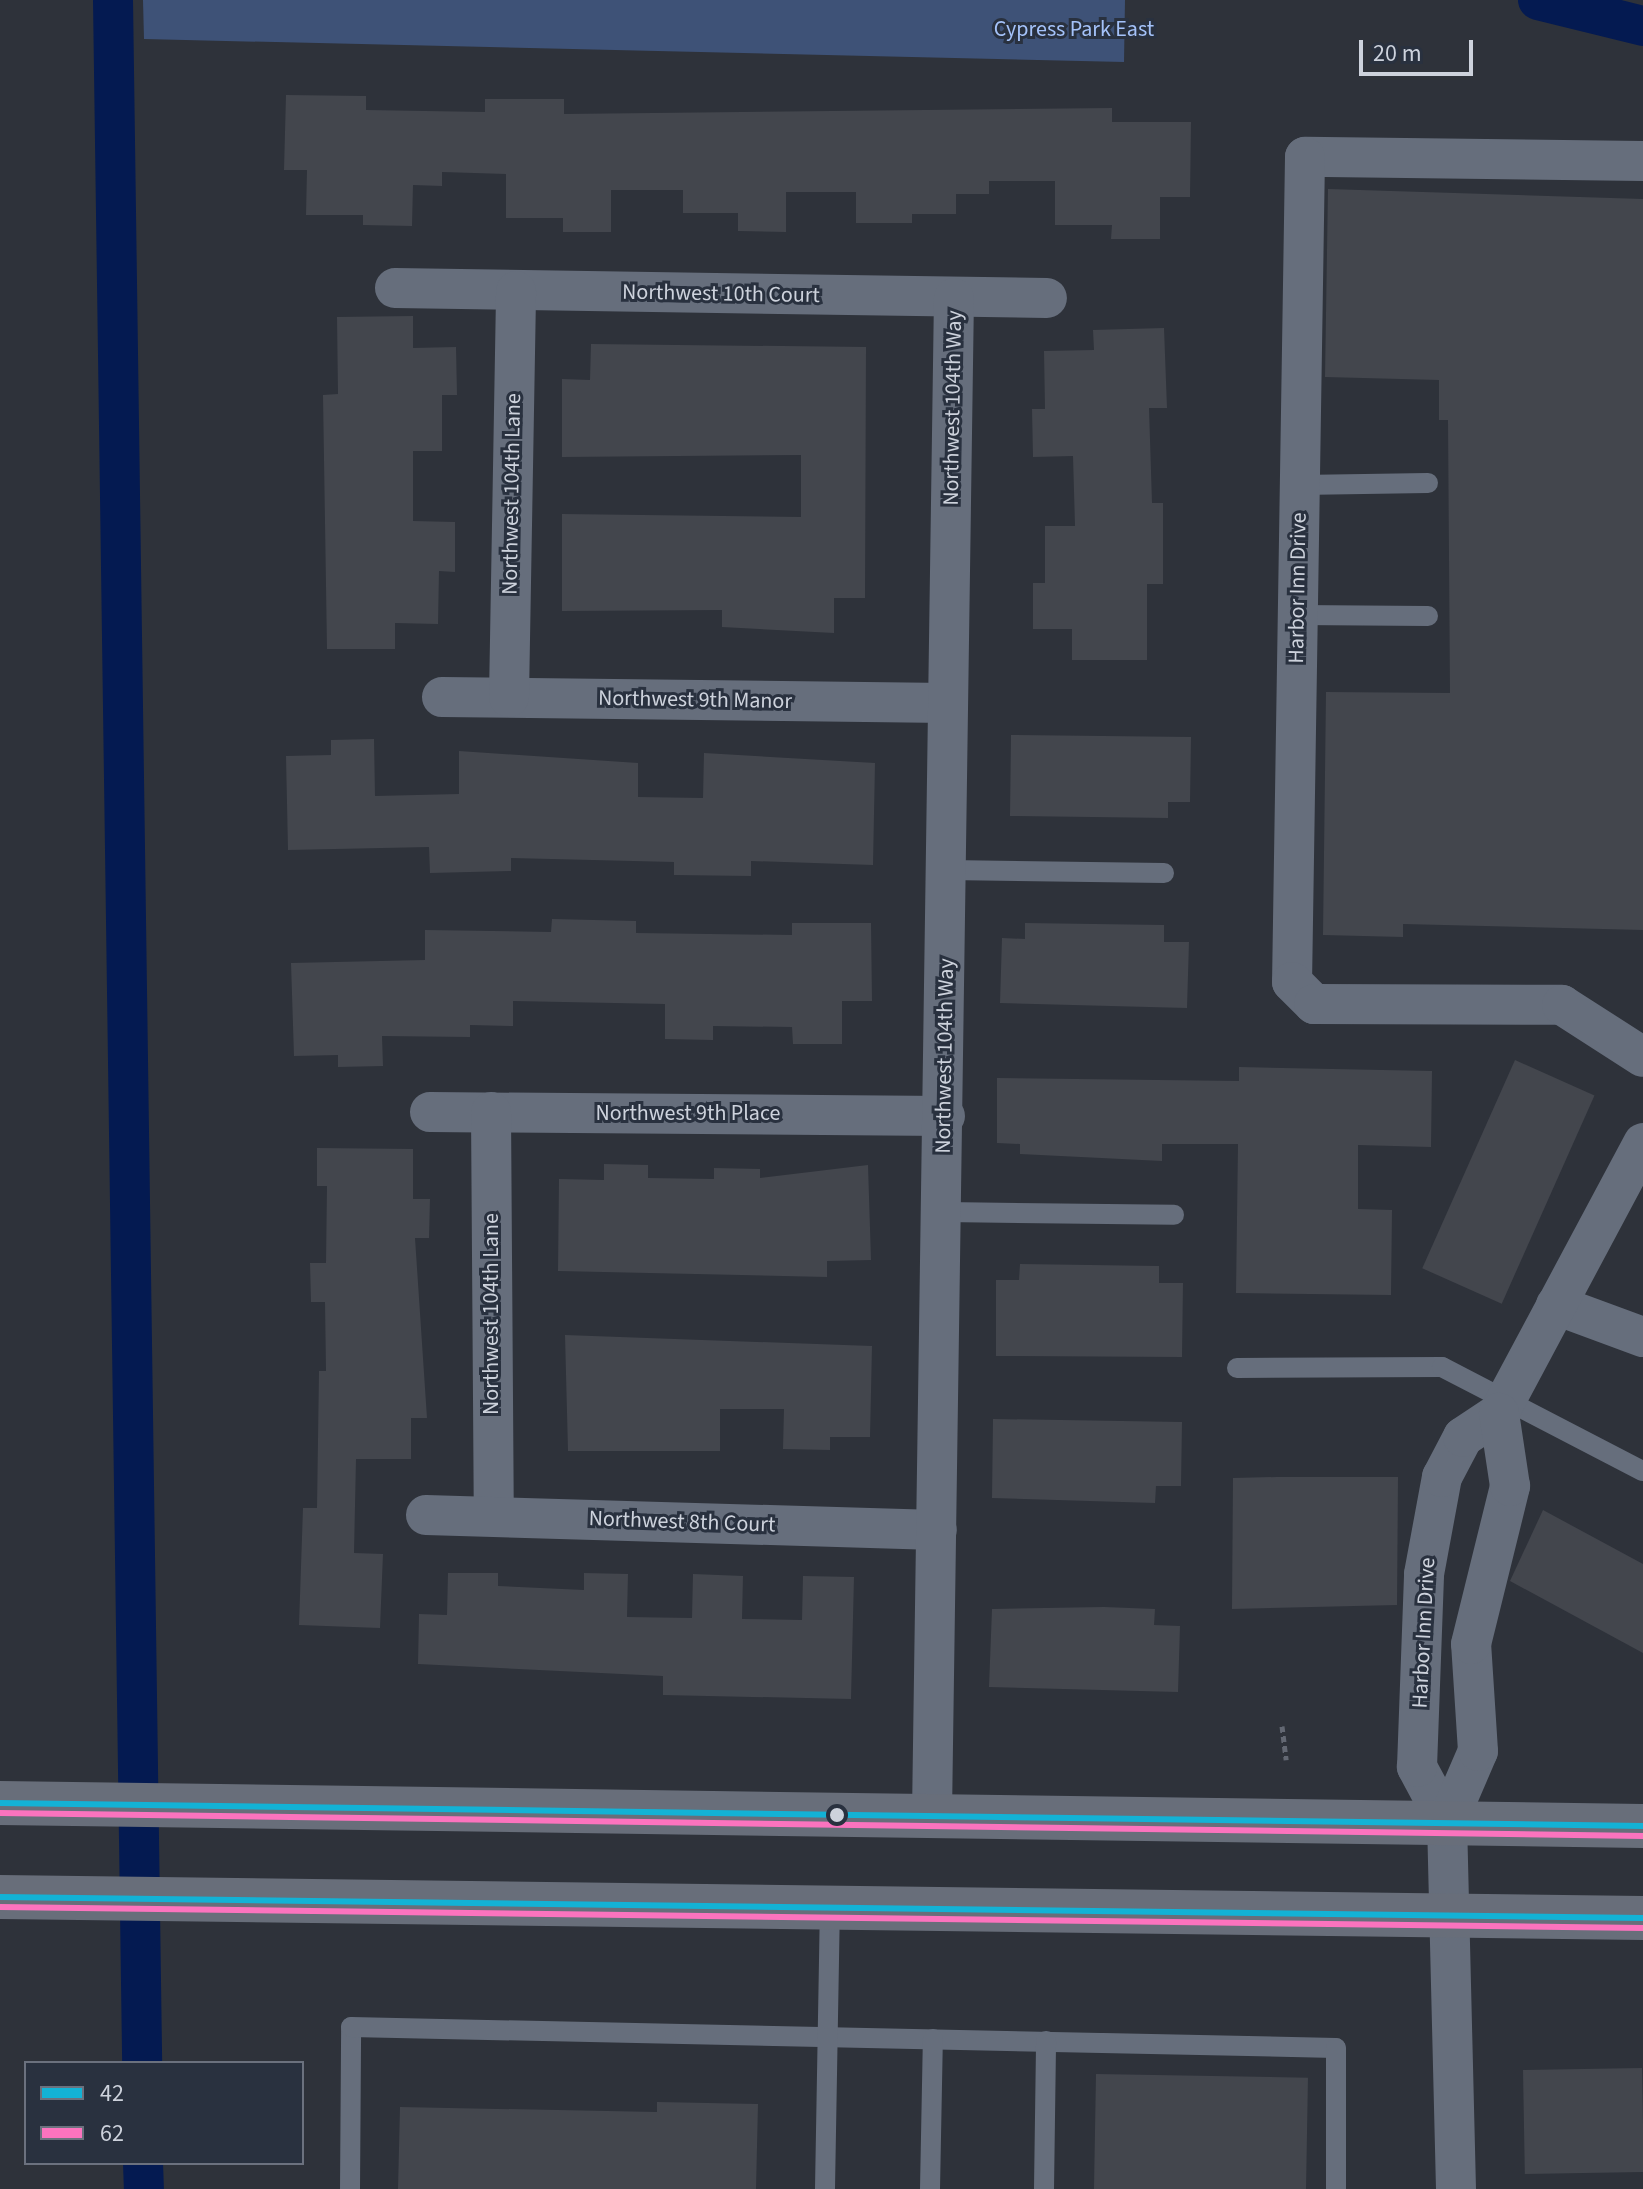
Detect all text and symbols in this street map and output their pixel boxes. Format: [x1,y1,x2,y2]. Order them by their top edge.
park label: Cypress Park East [994,17,1154,43]
scale bar [1363,24,1477,74]
text: 20 m [1373,36,1422,71]
street label: Northwest 10th Court [622,279,820,309]
street label: Northwest 104th Way [938,310,968,506]
street label: Northwest 104th Lane [497,393,527,595]
street label: Harbor Inn Drive [1283,512,1313,664]
street label: Northwest 9th Manor [598,685,792,715]
street label: Northwest 104th Way [930,958,960,1154]
street label: Northwest 9th Place [596,1101,780,1127]
street label: Northwest 104th Lane [479,1213,505,1415]
street label: Northwest 8th Court [588,1506,776,1538]
street label: Harbor Inn Drive [1407,1557,1441,1709]
unlabelled marker [829,1807,845,1823]
legend [24,2061,304,2165]
text: 42 [100,2076,124,2111]
text: 62 [100,2116,124,2151]

